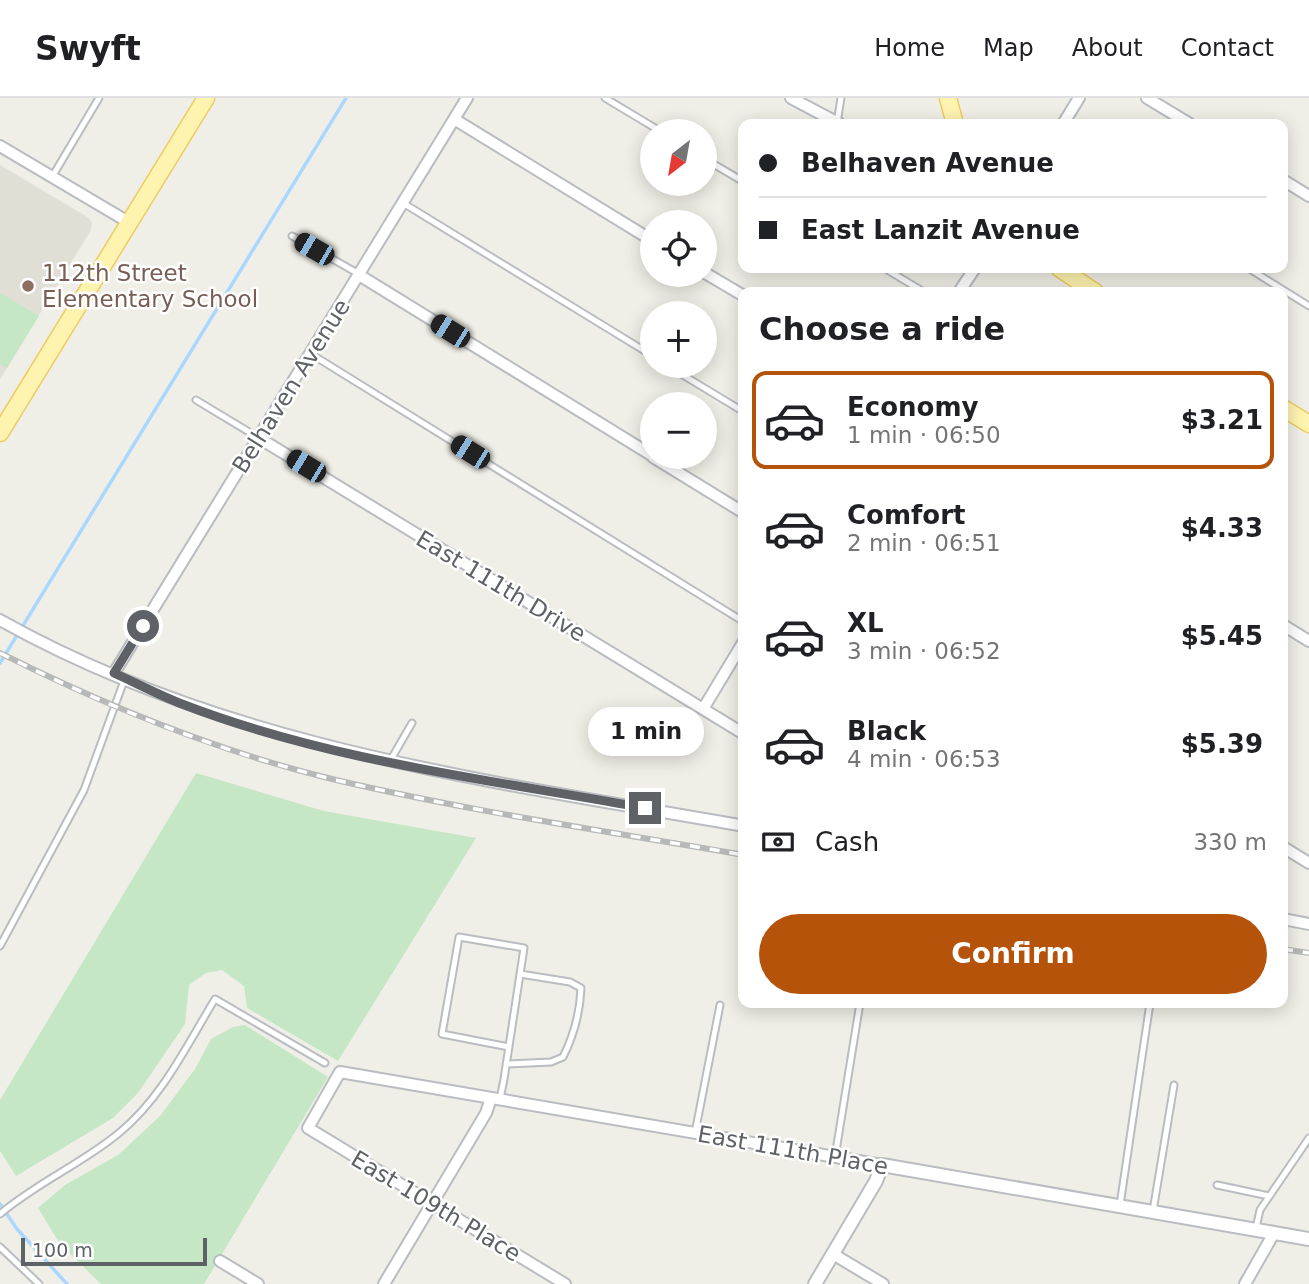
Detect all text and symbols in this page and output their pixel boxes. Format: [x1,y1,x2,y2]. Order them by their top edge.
text: Swyft [35,29,141,68]
text: Home [874,34,945,62]
text: Map [983,34,1034,62]
text: About [1072,34,1143,62]
text: Contact [1181,34,1274,62]
north arrow [640,119,718,196]
map controls [640,119,717,469]
text: Belhaven Avenue [801,148,1054,178]
button: locate [640,210,717,287]
text: East Lanzit Avenue [801,215,1080,245]
car [291,229,338,269]
place label: 112th Street Elementary School [42,260,258,312]
marker: 112th Street Elementary School [20,278,36,294]
street label: Belhaven Avenue [227,294,355,478]
button: + [640,301,717,378]
text: Choose a ride [759,310,1005,348]
car [427,311,474,351]
icon: car [763,389,826,452]
button: − [640,392,717,469]
text: Economy [847,392,978,422]
text: $3.21 [1181,405,1263,435]
text: 1 min · 06:50 [847,422,1001,448]
car [447,432,494,472]
car [283,446,330,486]
icon: car [763,497,826,560]
text: Comfort [847,500,965,530]
text: $4.33 [1181,513,1263,543]
street label: East 111th Drive [412,525,590,647]
text: 2 min · 06:51 [847,530,1001,556]
icon: car [763,605,826,668]
text: XL [847,608,884,638]
route start [127,610,159,642]
text: $5.45 [1181,621,1263,651]
text: 3 min · 06:52 [847,638,1001,664]
callout: 1 min [587,706,703,756]
icon: car [763,713,826,776]
text: Black [847,716,926,746]
text: 1 min [610,718,682,744]
text: $5.39 [1181,729,1263,759]
text: 4 min · 06:53 [847,746,1001,772]
route end [629,792,661,824]
icon: cash [759,823,797,861]
text: Cash [815,827,879,857]
text: 330 m [1193,829,1267,855]
button: Confirm [759,914,1267,994]
street label: East 111th Place [696,1120,890,1180]
street label: East 109th Place [347,1145,525,1267]
scale bar [21,1235,206,1267]
text: 100 m [32,1239,93,1261]

